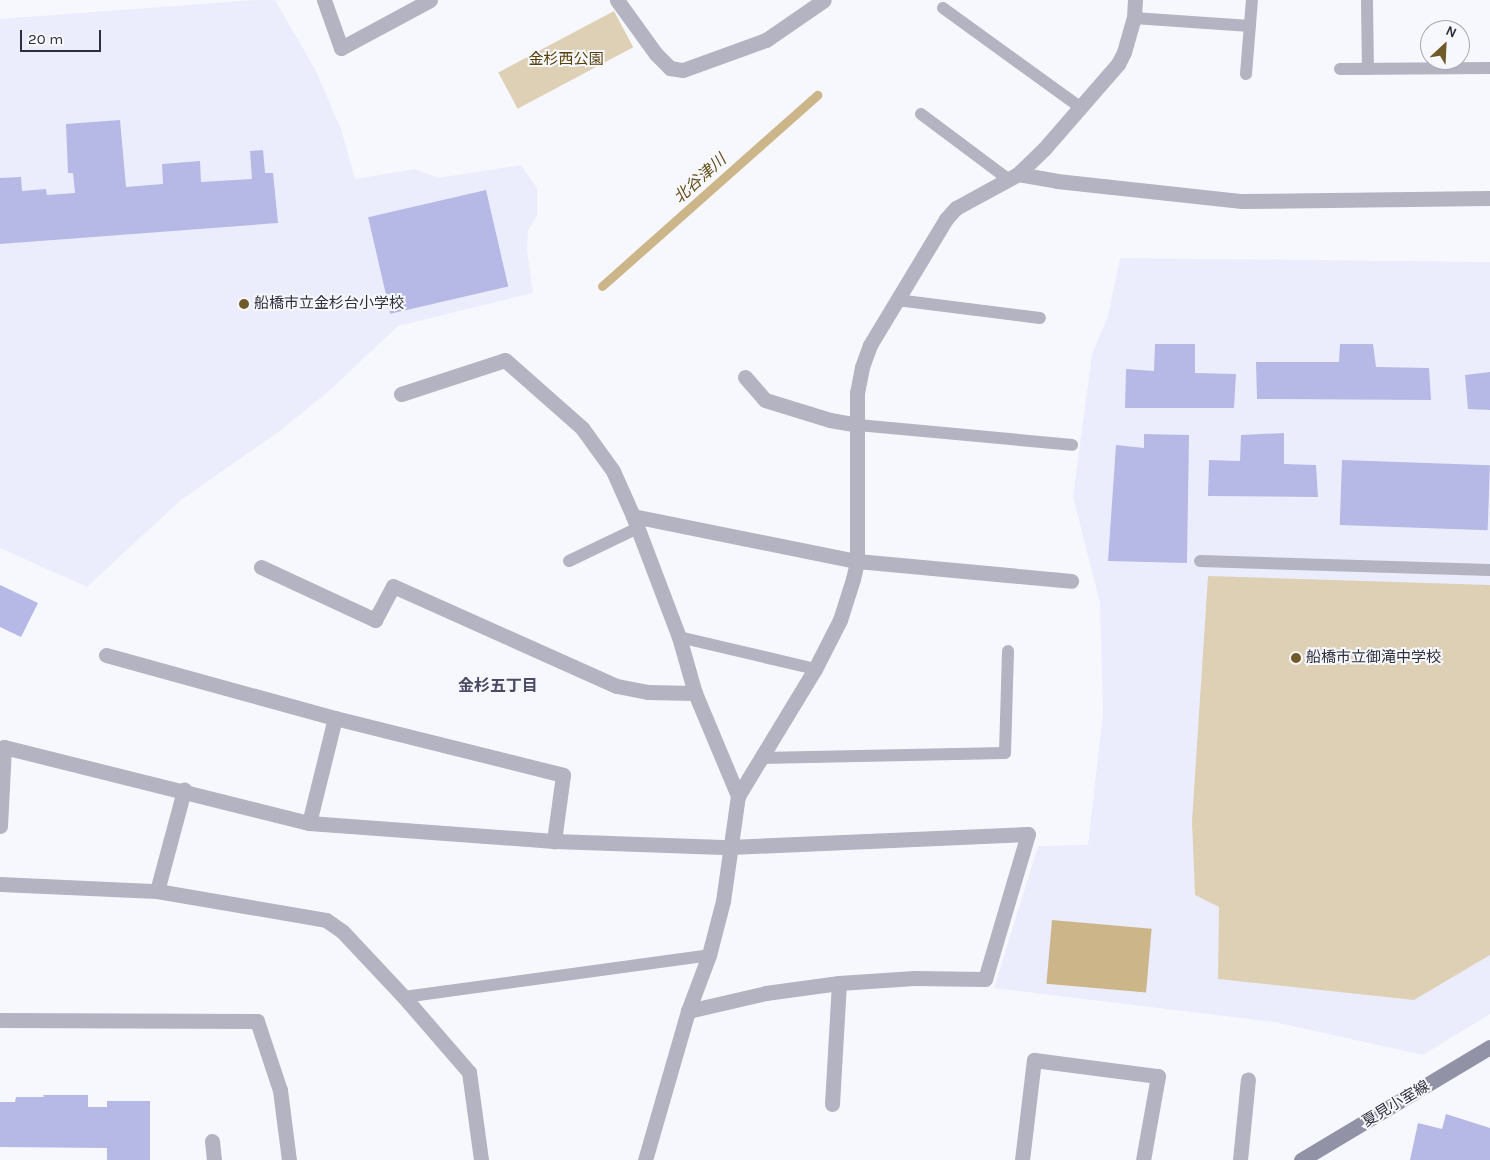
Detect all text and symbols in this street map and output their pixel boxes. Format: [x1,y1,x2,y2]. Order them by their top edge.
scale bar [22,20,104,52]
north arrow [1420,20,1470,70]
text: N [1443,22,1459,42]
text: 20 m [28,30,63,48]
park label: 金杉西公園 [529,51,603,69]
water label: 北谷津川 [670,150,730,208]
place label: 船橋市立金杉台小学校 [254,295,404,313]
marker: 船橋市立金杉台小学校 [238,298,250,310]
place label: 船橋市立御滝中学校 [1306,649,1441,667]
marker: 船橋市立御滝中学校 [1290,652,1302,664]
district label: 金杉五丁目 [458,676,538,696]
street label: 夏見小室線 [1359,1077,1433,1131]

